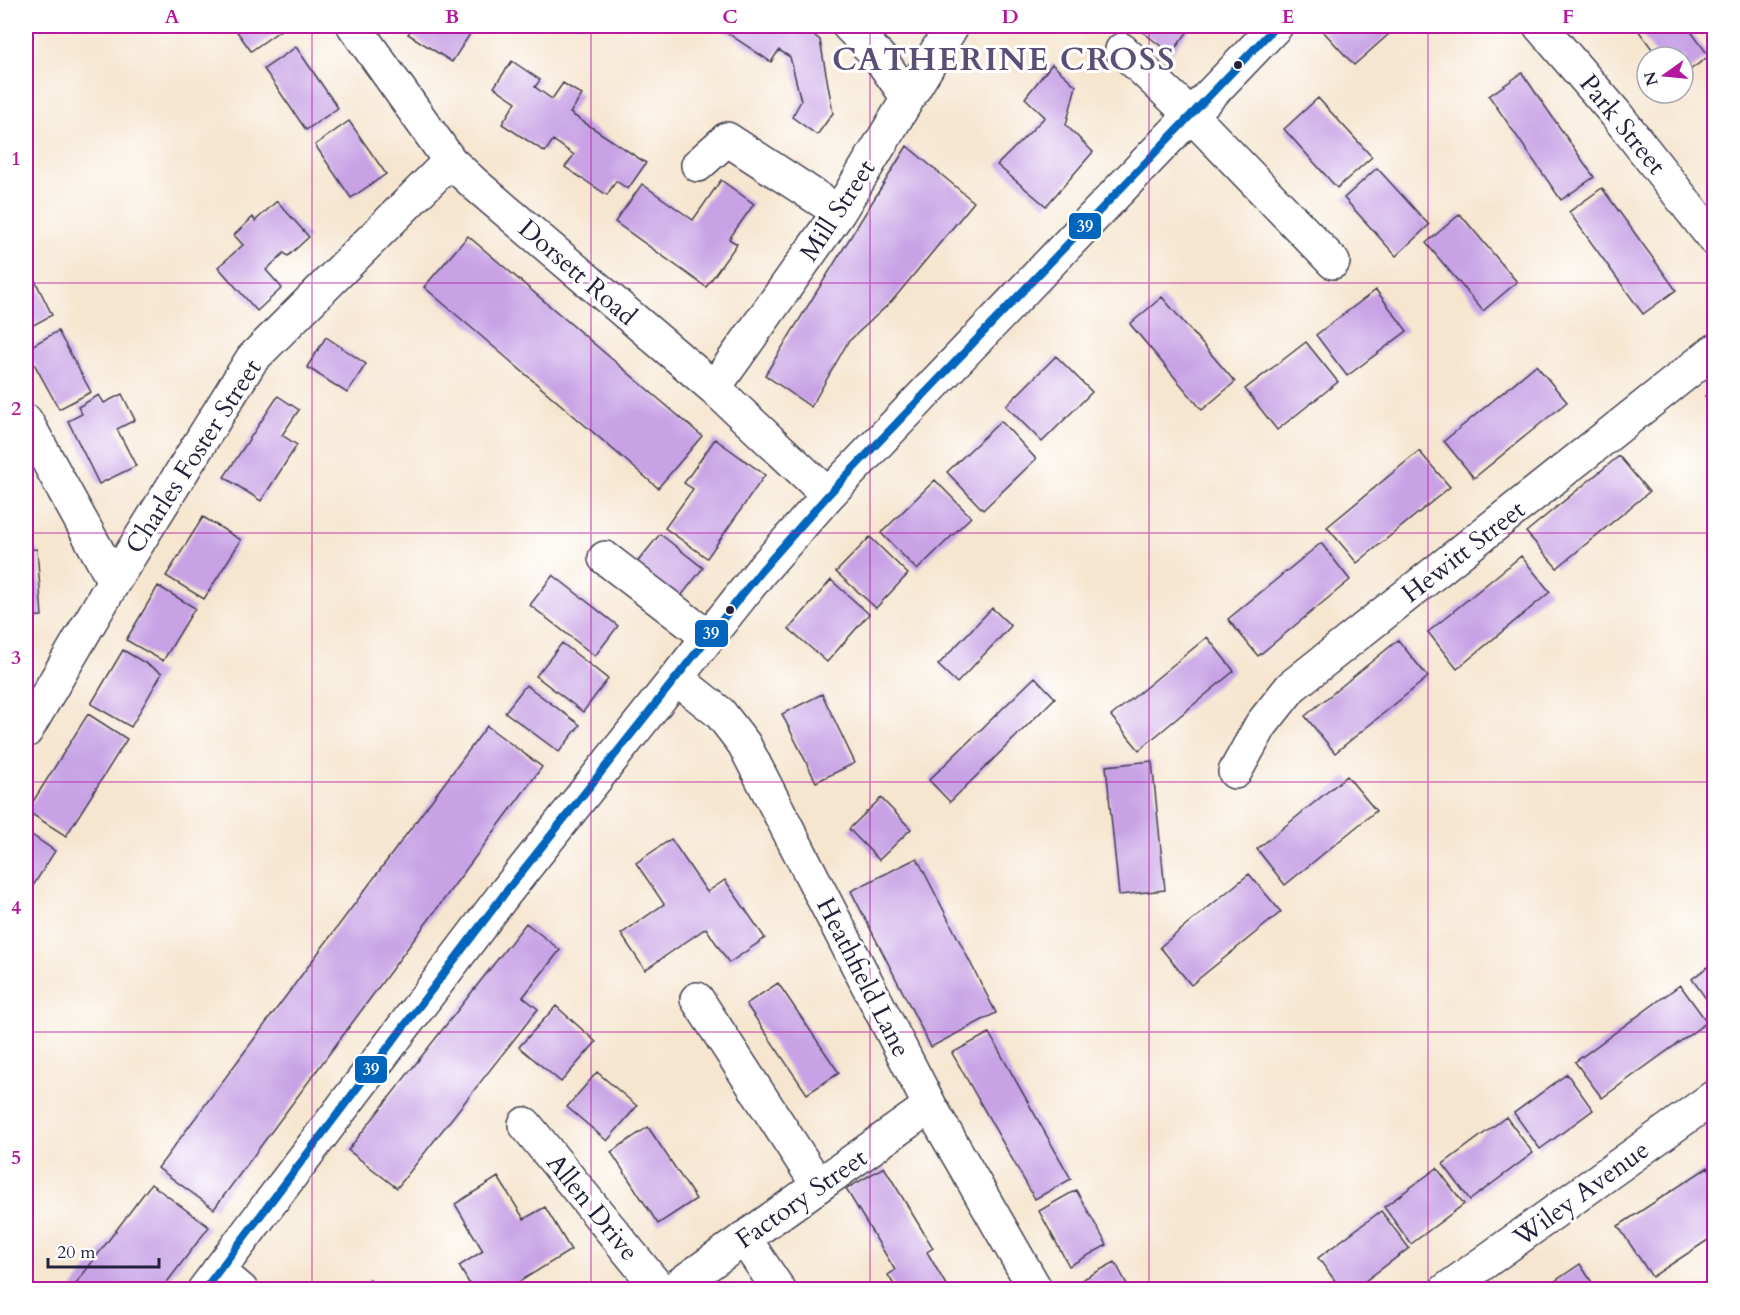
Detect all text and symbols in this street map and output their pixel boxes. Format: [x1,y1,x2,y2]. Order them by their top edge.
text: A [164,3,180,30]
text: B [445,3,459,30]
text: C [722,3,738,30]
text: D [1001,3,1019,30]
text: E [1282,3,1294,30]
text: F [1562,3,1574,30]
district label: CATHERINE CROSS [832,38,1176,82]
north arrow [1635,45,1695,105]
unlabelled marker [1232,59,1244,71]
street label: Park Street [1571,67,1674,182]
text: N [1639,69,1664,88]
text: 1 [11,145,21,172]
street label: Mill Street [792,153,883,268]
street label: Dorsett Road [511,211,644,333]
line badge: 39 [1068,212,1102,240]
text: 39 [1077,216,1093,238]
street label: Charles Foster Street [117,352,270,560]
text: 2 [11,395,21,422]
street label: Hewitt Street [1394,492,1532,611]
unlabelled marker [724,604,736,616]
line badge: 39 [694,619,729,648]
text: 39 [703,623,719,645]
text: 3 [11,644,21,671]
street label: Heathfield Lane [808,891,919,1063]
text: 4 [11,894,21,921]
line badge: 39 [354,1055,388,1084]
text: 39 [363,1059,379,1081]
street label: Wiley Avenue [1506,1132,1656,1255]
street label: Factory Street [729,1140,874,1257]
text: 5 [11,1144,21,1171]
street label: Allen Drive [539,1146,647,1268]
scale bar [48,1231,159,1269]
text: 20 m [57,1240,96,1265]

